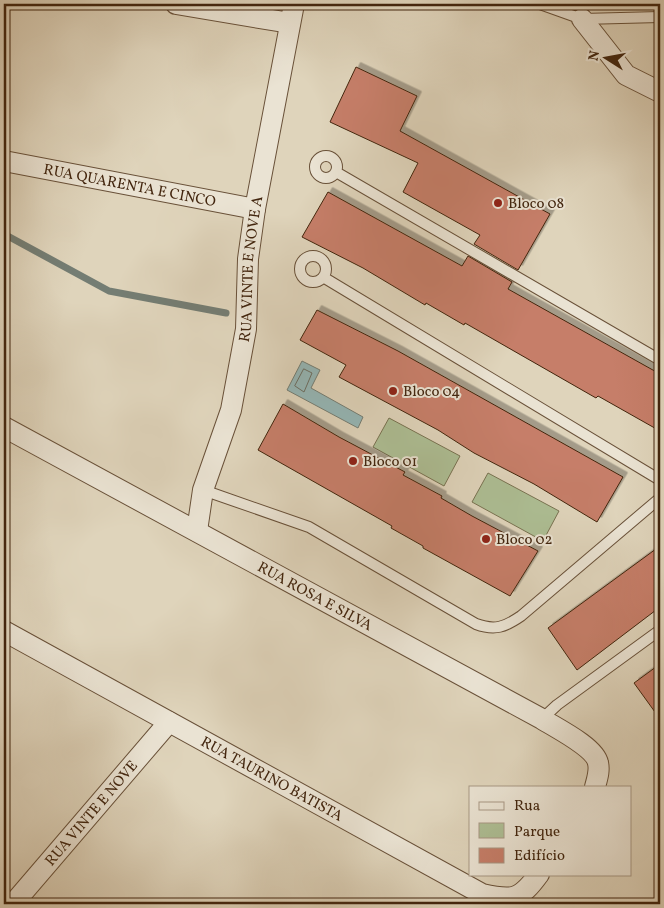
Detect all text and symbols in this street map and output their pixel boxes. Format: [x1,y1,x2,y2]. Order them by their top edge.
north arrow [582,32,632,82]
text: N [584,49,605,63]
street label: RUA QUARENTA E CINCO [42,160,217,213]
street label: RUA VINTE E NOVE A [235,194,269,344]
place label: Bloco 08 [508,194,564,215]
marker: Bloco 08 [492,197,504,209]
place label: Bloco 04 [403,382,460,403]
marker: Bloco 04 [387,385,399,397]
place label: Bloco 01 [363,452,417,473]
marker: Bloco 01 [347,455,359,467]
place label: Bloco 02 [496,530,553,551]
marker: Bloco 02 [480,533,492,545]
street label: RUA ROSA E SILVA [253,557,376,637]
street label: RUA TAURINO BATISTA [196,732,347,828]
street label: RUA VINTE E NOVE [41,756,144,871]
legend [469,786,632,876]
text: Rua [514,796,540,817]
text: Parque [514,822,560,843]
text: Edifício [514,846,565,867]

